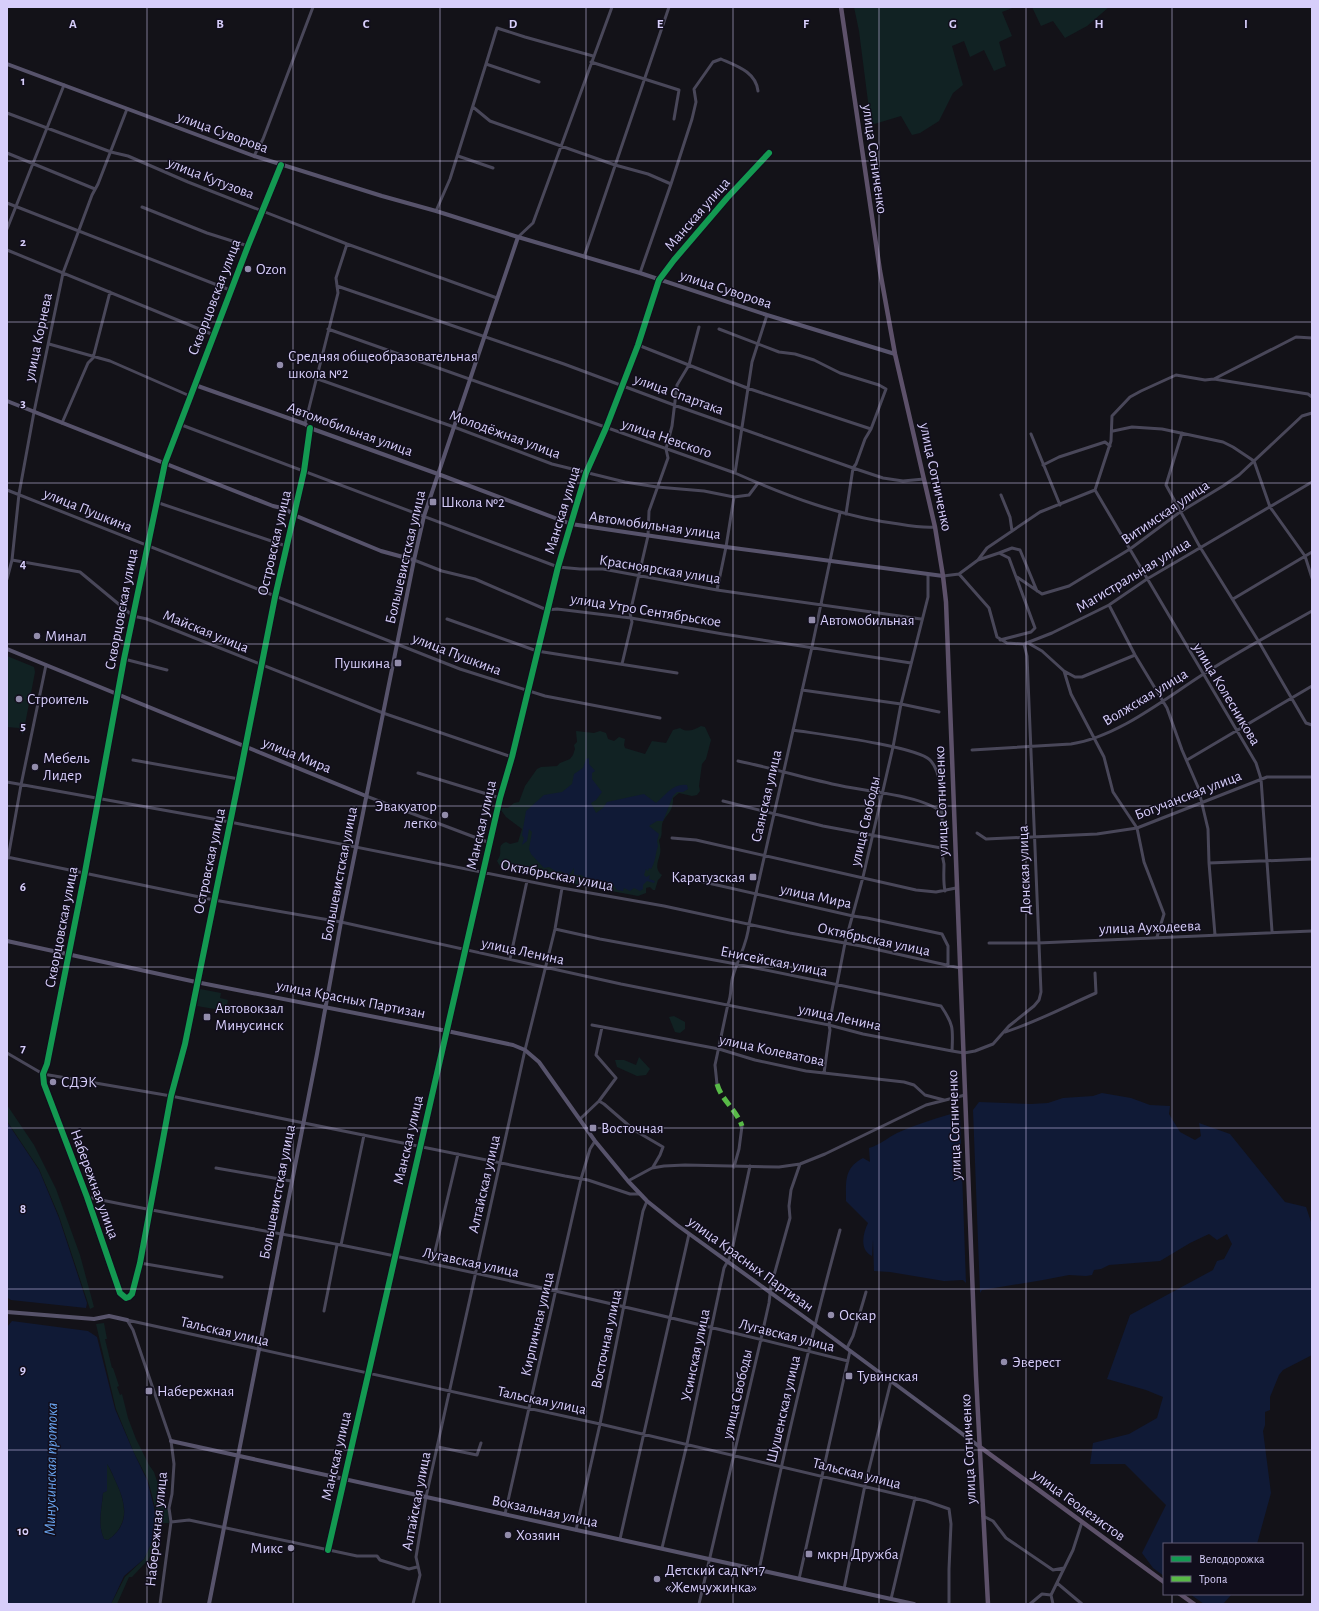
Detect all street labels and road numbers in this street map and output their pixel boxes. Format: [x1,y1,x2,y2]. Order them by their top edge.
street label: улица Сотниченко [859,102,890,215]
street label: улица Суворова [174,109,270,156]
street label: улица Кутузова [164,155,256,202]
street label: Манская улица [662,175,733,254]
street label: Скворцовская улица [185,237,244,357]
street label: улица Суворова [677,267,774,311]
street label: улица Корнева [22,291,55,384]
street label: улица Спартака [631,371,726,418]
street label: Автомобильная улица [285,400,415,459]
street label: Молодёжная улица [447,407,563,462]
street label: улица Невского [619,416,714,461]
street label: улица Сотниченко [917,421,954,533]
street label: Манская улица [542,464,583,556]
street label: Витимская улица [1118,477,1212,547]
street label: улица Пушкина [40,486,134,535]
street label: Островская улица [255,489,294,597]
street label: Большевистская улица [383,489,428,625]
street label: Автомобильная улица [588,509,722,542]
street label: Магистральная улица [1073,535,1193,616]
street label: Скворцовская улица [102,547,141,671]
street label: Красноярская улица [598,552,722,587]
street label: улица Утро Сентябрьское [569,591,722,630]
street label: Майская улица [161,607,251,656]
street label: улица Пушкина [409,630,504,678]
street label: улица Колесникова [1190,640,1263,748]
street label: Волжская улица [1100,666,1191,729]
street label: улица Мира [259,735,333,776]
street label: улица Сотниченко [932,746,951,857]
street label: Саянская улица [749,748,784,844]
street label: Богучанская улица [1133,768,1244,823]
street label: улица Свободы [848,775,883,869]
street label: Манская улица [464,779,499,871]
street label: Большевистская улица [319,805,360,943]
street label: Островская улица [191,807,228,915]
street label: Донская улица [1015,825,1034,915]
street label: Октябрьская улица [499,857,615,894]
street label: Скворцовская улица [42,865,81,989]
street label: улица Мира [778,881,853,911]
street label: улица Ауходеева [1098,918,1201,937]
street label: Октябрьская улица [816,920,932,959]
street label: улица Ленина [479,935,566,968]
street label: Енисейская улица [719,944,829,979]
street label: улица Красных Партизан [274,977,427,1021]
street label: улица Ленина [796,1001,883,1034]
street label: улица Колеватова [717,1032,826,1069]
street label: улица Сотниченко [945,1070,964,1181]
street label: Манская улица [391,1094,426,1186]
street label: Большевистская улица [257,1123,298,1261]
street label: Набережная улица [68,1127,121,1241]
street label: Алтайская улица [466,1133,503,1235]
street label: улица Красных Партизан [684,1213,816,1315]
street label: Лугавская улица [421,1245,521,1280]
street label: Кирпичная улица [518,1270,557,1378]
street label: Восточная улица [589,1288,624,1390]
street label: Усинская улица [678,1307,713,1403]
street label: Тальская улица [179,1314,271,1349]
street label: Лугавская улица [737,1316,836,1355]
street label: улица Свободы [720,1348,755,1442]
street label: Шушенская улица [764,1354,803,1464]
street label: Тальская улица [496,1384,588,1417]
street label: улица Сотниченко [958,1394,979,1505]
street label: Манская улица [319,1410,354,1502]
street label: Алтайская улица [400,1450,433,1552]
street label: Тальская улица [811,1455,903,1492]
street label: улица Геодезистов [1029,1466,1128,1544]
street label: Набережная улица [143,1471,170,1587]
street label: Вокзальная улица [490,1493,599,1530]

